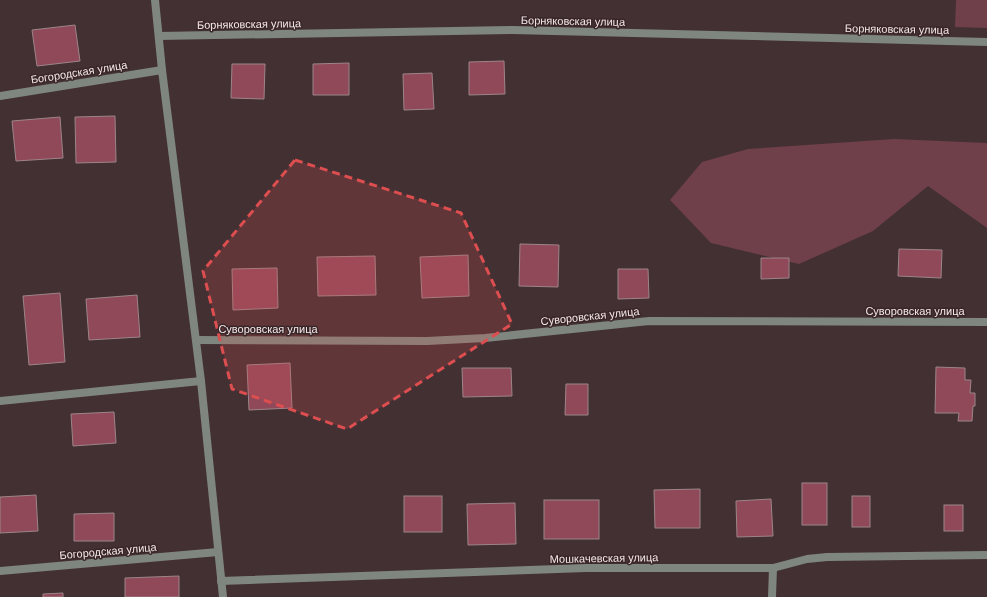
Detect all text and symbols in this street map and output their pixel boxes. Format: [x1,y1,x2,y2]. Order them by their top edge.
street label: Борняковская улица [521,14,626,28]
street label: Борняковская улица [197,17,302,31]
street label: Борняковская улица [845,22,950,36]
street label: Богородская улица [30,58,129,86]
street label: Суворовская улица [540,305,641,327]
street label: Суворовская улица [865,305,965,317]
street label: Суворовская улица [218,323,318,335]
street label: Богородская улица [59,541,158,561]
street label: Мошкачевская улица [550,551,659,565]

